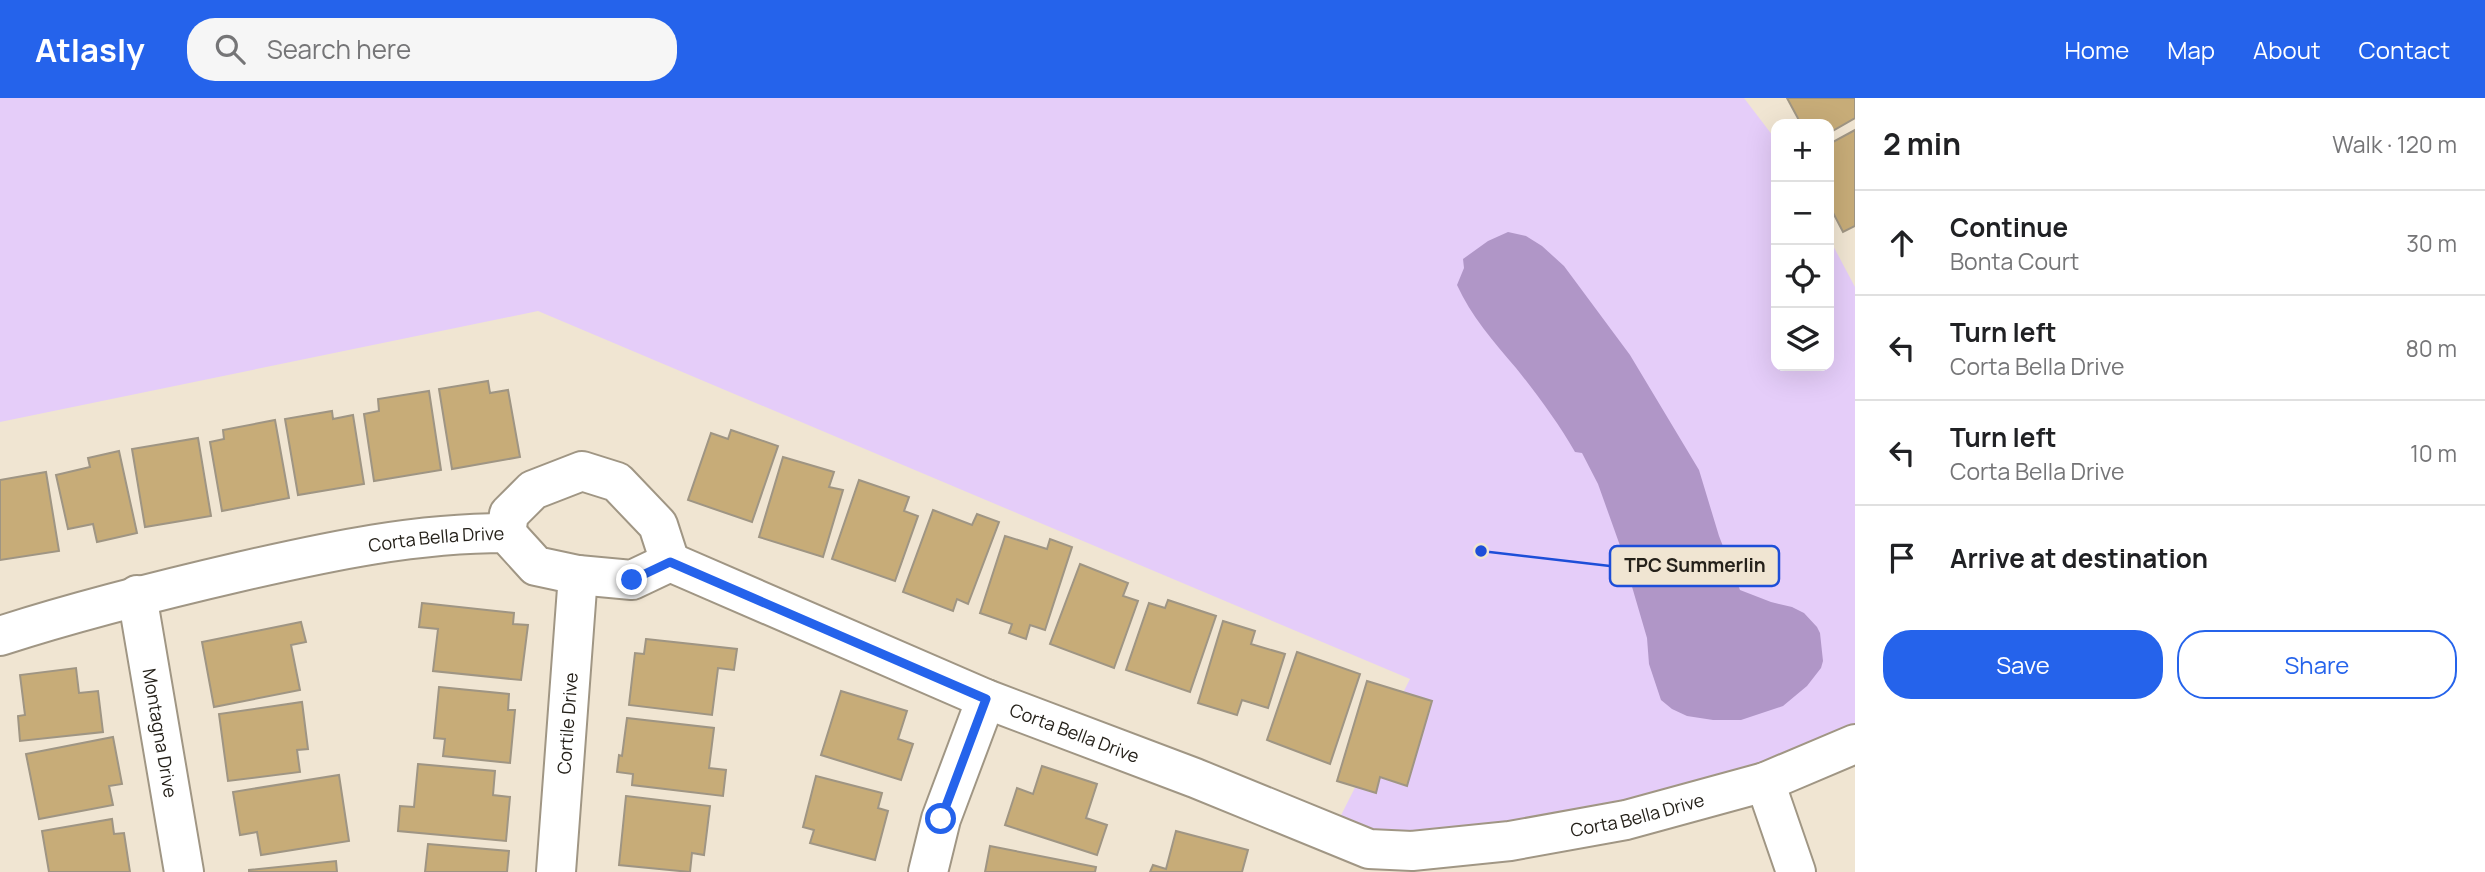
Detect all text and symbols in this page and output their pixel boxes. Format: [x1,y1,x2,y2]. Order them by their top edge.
search box [187,18,677,81]
text: Atlasly [35,27,145,72]
icon: search [211,30,249,68]
text: Search here [267,31,411,67]
text: Home [2064,33,2129,66]
text: Map [2167,33,2215,66]
text: About [2253,33,2321,66]
text: Contact [2359,33,2450,66]
map controls [1771,119,1834,371]
button: + [1771,119,1834,182]
text: 2 min [1883,123,1961,164]
text: Walk · 120 m [2332,128,2457,160]
button: − [1771,182,1834,245]
text: Continue [1950,209,2068,245]
icon: ahead [1883,224,1921,262]
text: 30 m [2406,227,2457,259]
button: locate [1771,245,1834,308]
text: Bonta Court [1950,245,2079,277]
button: layers [1771,308,1834,371]
text: Turn left [1950,314,2057,350]
icon: left [1883,329,1921,367]
text: 80 m [2406,332,2457,364]
text: Corta Bella Drive [1950,350,2124,382]
text: Turn left [1950,419,2057,455]
icon: left [1883,434,1921,472]
text: 10 m [2410,437,2457,469]
text: Corta Bella Drive [1950,455,2124,487]
street label: Corta Bella Drive [367,521,504,557]
icon: arrive [1883,539,1921,577]
text: Arrive at destination [1950,540,2208,576]
callout: TPC Summerlin [1610,546,1779,586]
text: TPC Summerlin [1624,552,1766,578]
route end [616,564,647,595]
button: Save [1883,630,2163,699]
button: Share [2177,630,2457,699]
street label: Montagna Drive [138,667,183,800]
street label: Cortile Drive [551,672,583,775]
street label: Corta Bella Drive [1007,697,1143,768]
street label: Corta Bella Drive [1568,787,1707,842]
route start [925,803,956,834]

